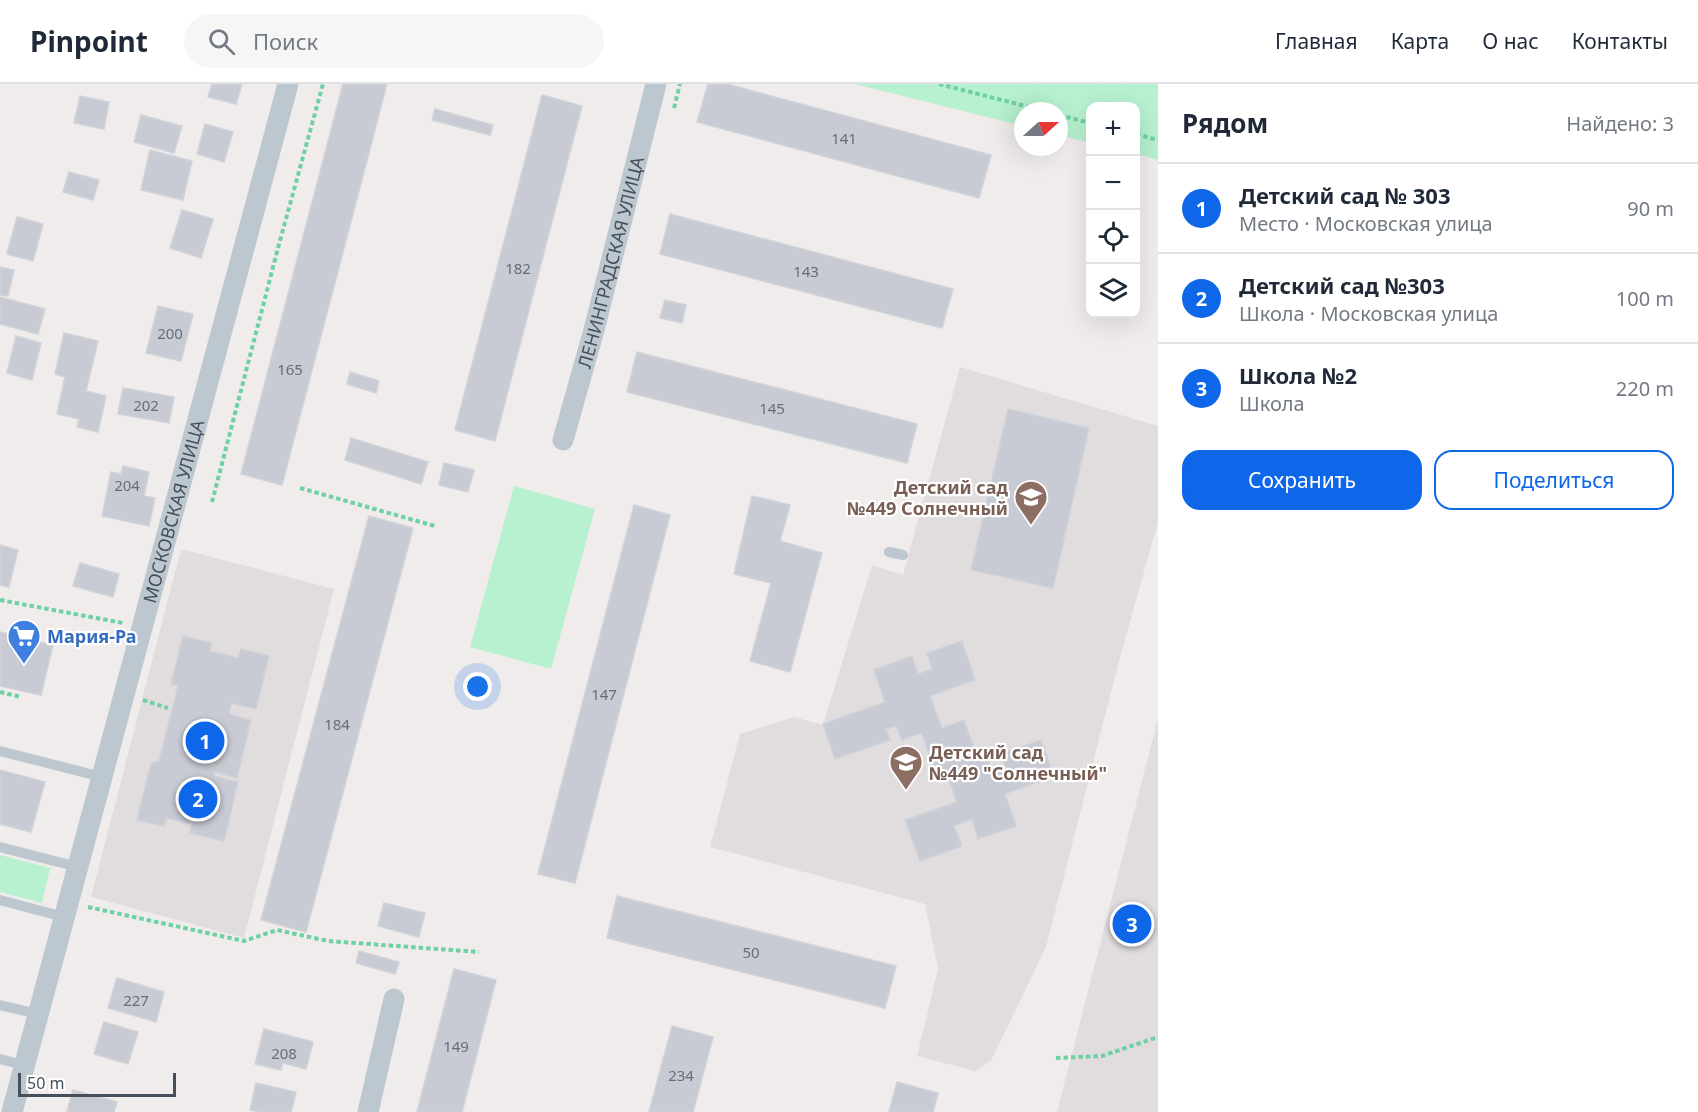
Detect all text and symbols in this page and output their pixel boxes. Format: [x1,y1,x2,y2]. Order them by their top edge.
search box [184,14,604,68]
text: Pinpoint [30,22,148,60]
icon: search [205,25,238,58]
text: Поиск [253,26,318,56]
text: Главная [1275,27,1358,55]
text: Карта [1391,27,1449,55]
text: О нас [1482,27,1539,55]
text: Контакты [1572,27,1668,55]
north arrow [1014,102,1068,156]
map controls [1086,102,1140,318]
button: + [1086,102,1140,156]
text: Рядом [1182,105,1268,141]
text: Найдено: 3 [1566,110,1674,137]
house number: 141 [831,128,857,148]
street label: ЛЕНИНГРАДСКАЯ УЛИЦА [572,153,649,371]
button: − [1086,156,1140,210]
text: Детский сад № 303 [1239,180,1451,210]
text: 1 [1196,195,1207,222]
text: 90 m [1627,195,1674,222]
button: locate [1086,210,1140,264]
text: Место · Московская улица [1239,210,1493,237]
house number: 182 [505,258,531,278]
house number: 143 [793,261,819,281]
button: layers [1086,264,1140,318]
text: Детский сад №303 [1239,270,1445,300]
text: 2 [1196,285,1207,312]
text: 100 m [1616,285,1674,312]
text: Школа · Московская улица [1239,300,1498,327]
house number: 200 [157,323,183,343]
house number: 165 [277,359,303,379]
text: Школа №2 [1239,360,1357,390]
text: 3 [1196,375,1207,402]
text: 220 m [1616,375,1674,402]
text: Школа [1239,390,1305,417]
house number: 202 [133,395,159,415]
house number: 145 [759,398,785,418]
street label: МОСКОВСКАЯ УЛИЦА [137,417,209,606]
button: Сохранить [1182,450,1422,510]
button: Поделиться [1434,450,1674,510]
house number: 204 [114,475,140,495]
place label: Детский сад №449 Солнечный [847,475,1009,520]
school or university icon: Детский сад №449 Солнечный [1013,479,1049,526]
supermarket icon: Мария-Ра [6,618,42,665]
place label: Мария-Ра [47,624,136,648]
your location [463,672,492,701]
house number: 147 [591,684,617,704]
house number: 184 [324,714,350,734]
pin: 1 [186,718,224,764]
place label: Детский сад №449 "Солнечный" [929,740,1107,785]
school or university icon: Детский сад №449 "Солнечный" [888,744,924,791]
pin: 2 [178,776,218,822]
pin: 3 [1112,902,1152,946]
house number: 50 [742,942,760,962]
house number: 227 [123,990,149,1010]
house number: 149 [443,1036,469,1056]
house number: 208 [271,1043,297,1063]
house number: 234 [668,1065,694,1085]
scale bar [18,1070,176,1098]
text: 50 m [27,1072,64,1094]

